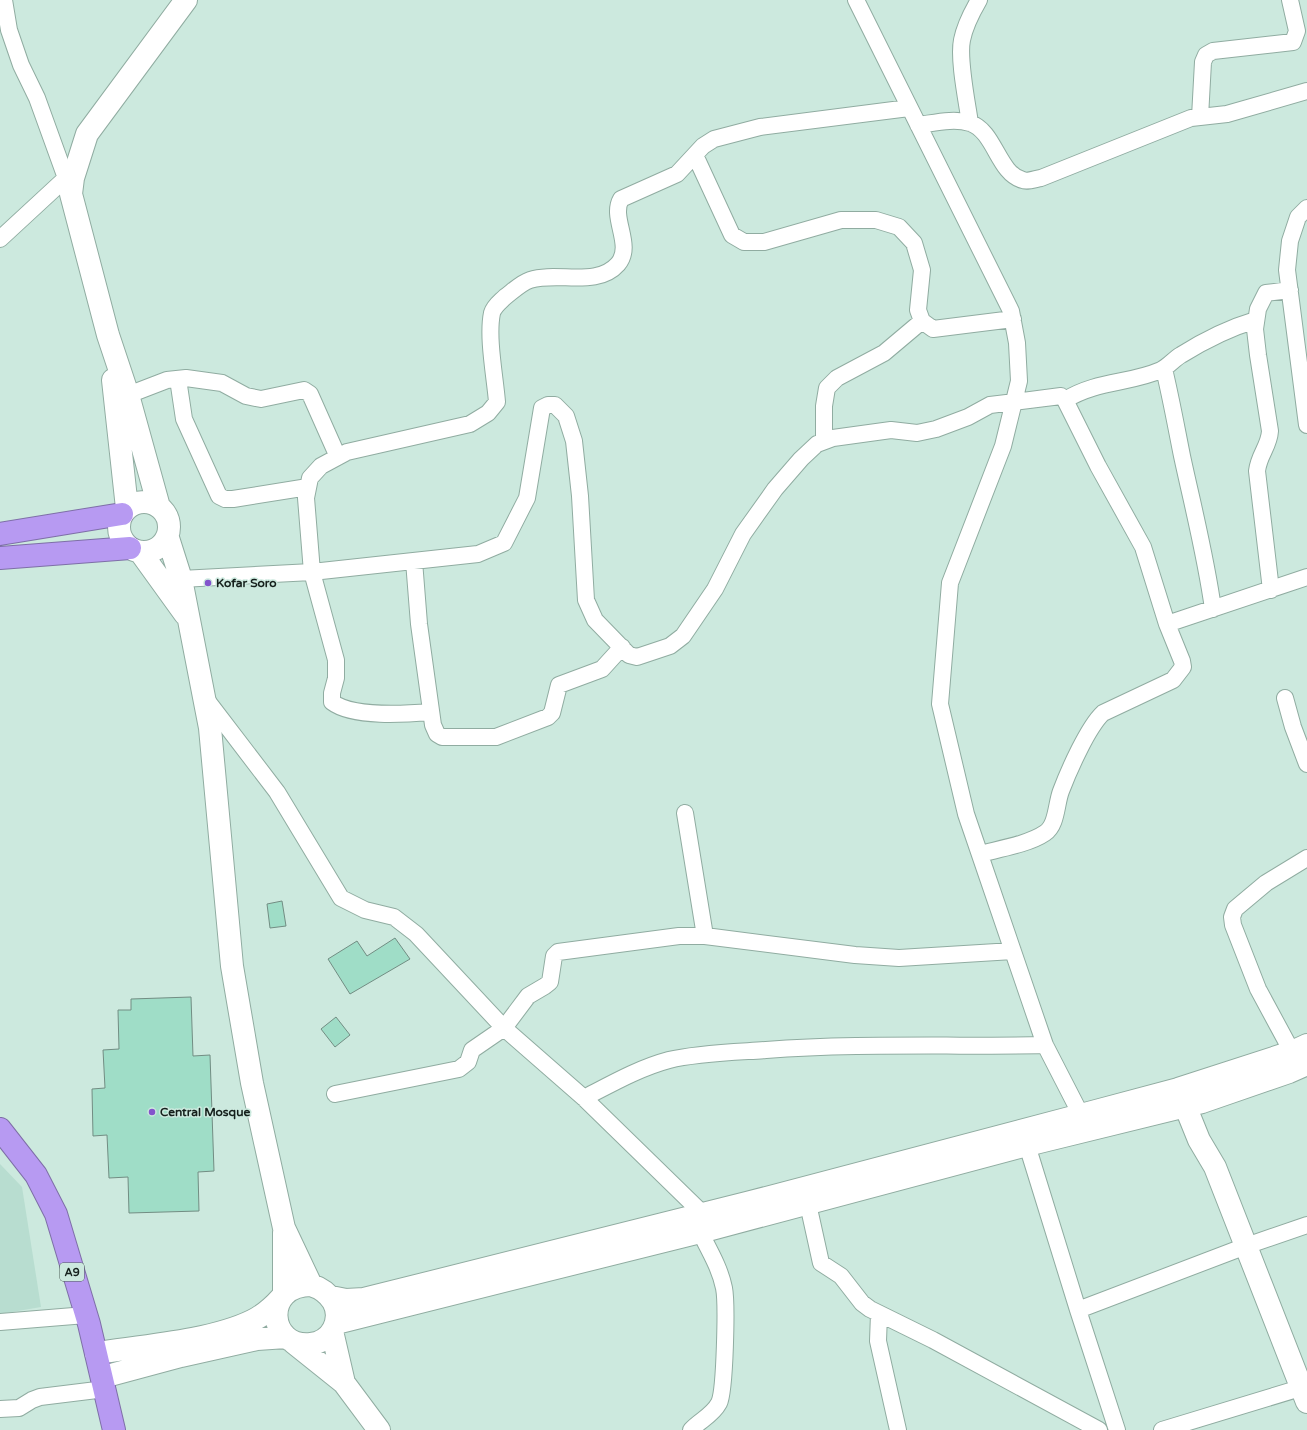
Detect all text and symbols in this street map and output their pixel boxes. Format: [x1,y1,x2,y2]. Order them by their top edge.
place label: Kofar Soro [216,576,277,590]
marker: Kofar Soro [203,578,213,588]
place label: Central Mosque [160,1105,250,1120]
marker: Central Mosque [147,1107,157,1117]
road number: A9 [60,1263,84,1281]

